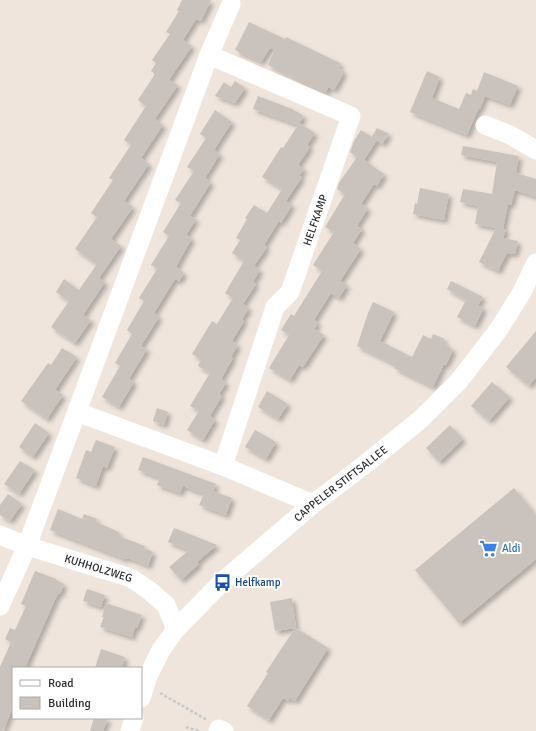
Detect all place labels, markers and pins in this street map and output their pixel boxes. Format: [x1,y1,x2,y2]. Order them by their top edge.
supermarket icon: Aldi [479,538,499,558]
place label: Aldi [502,542,521,555]
bus stop icon: Helfkamp [212,572,232,592]
place label: Helfkamp [235,576,281,589]

